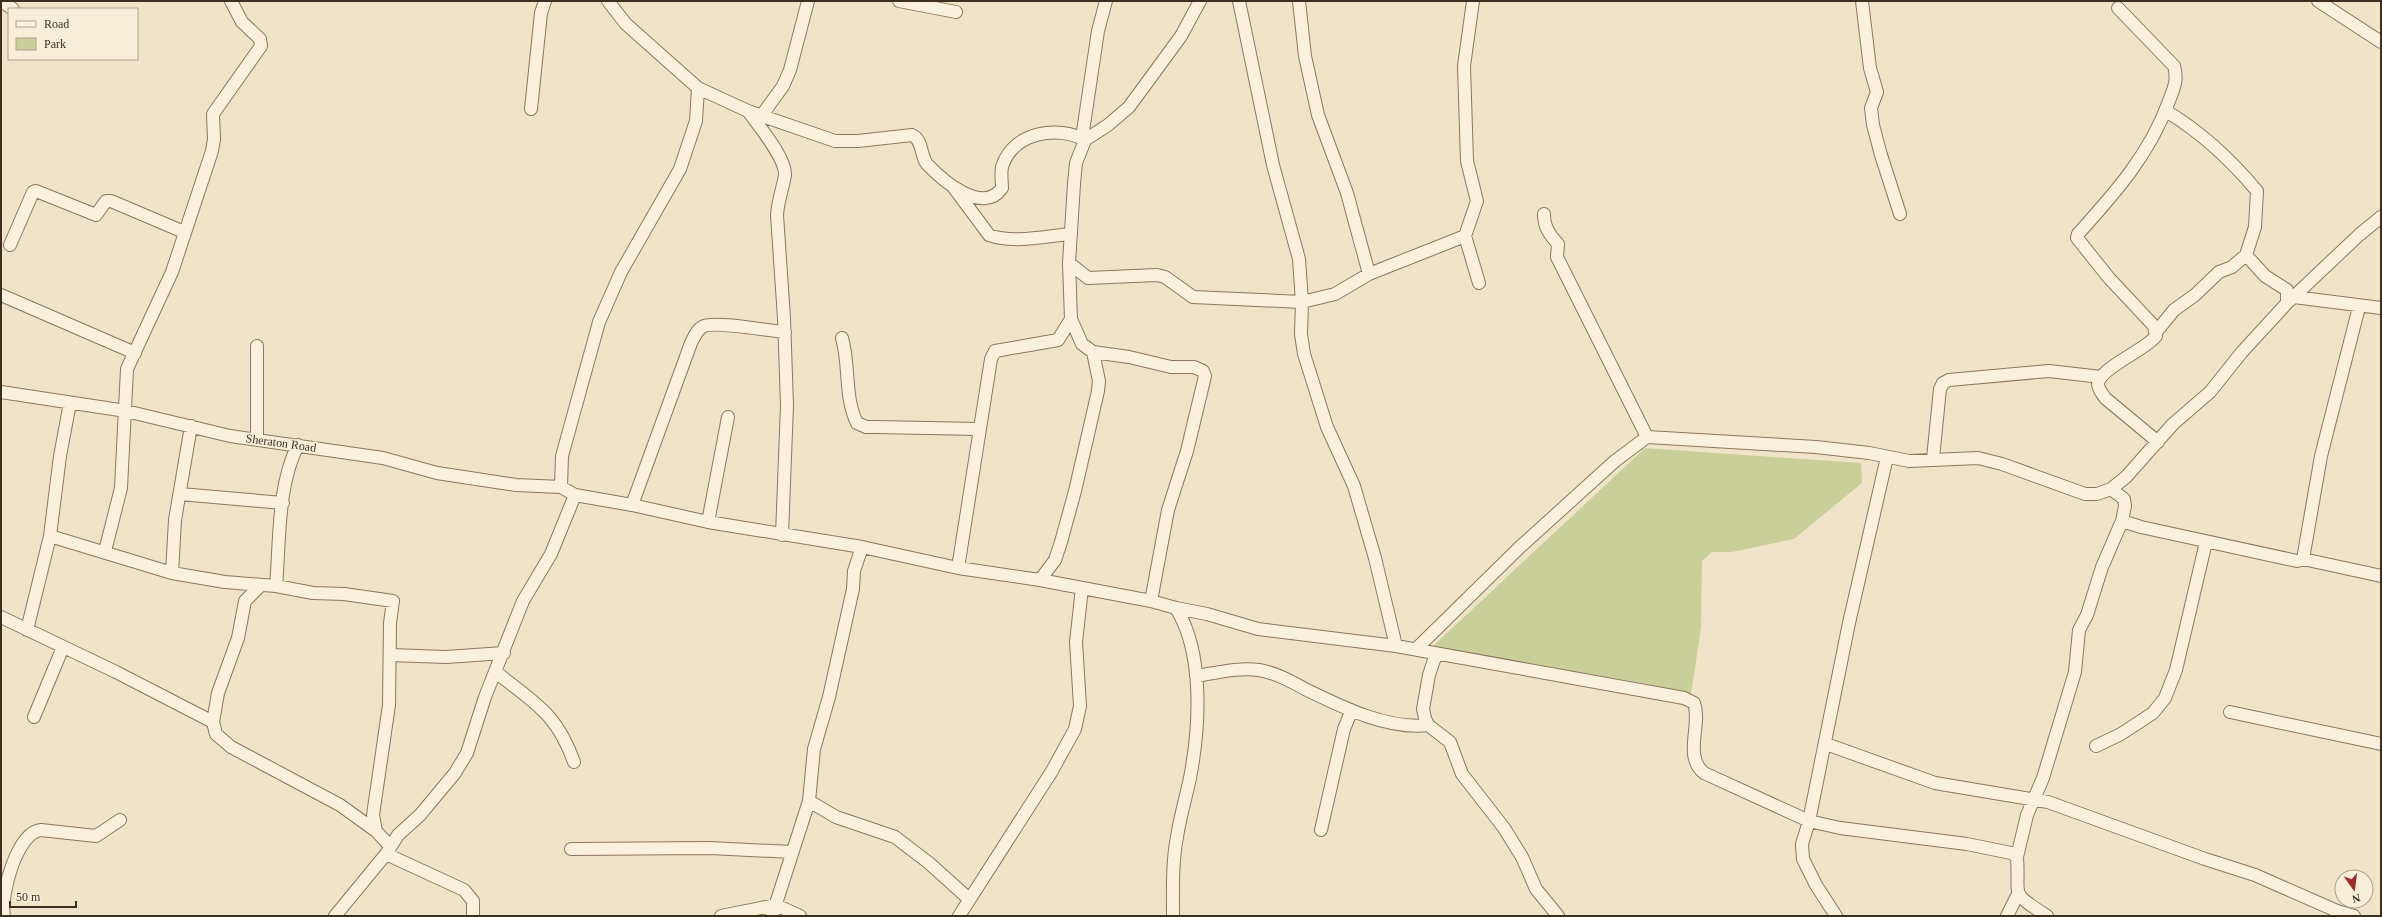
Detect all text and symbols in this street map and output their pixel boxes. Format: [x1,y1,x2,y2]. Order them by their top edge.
legend [8,8,138,60]
text: Road [44,17,69,31]
text: Park [44,37,66,51]
street label: Sheraton Road [245,431,317,455]
north arrow [2334,869,2374,909]
scale bar [10,883,76,909]
text: 50 m [16,890,41,904]
text: N [2351,892,2362,905]

